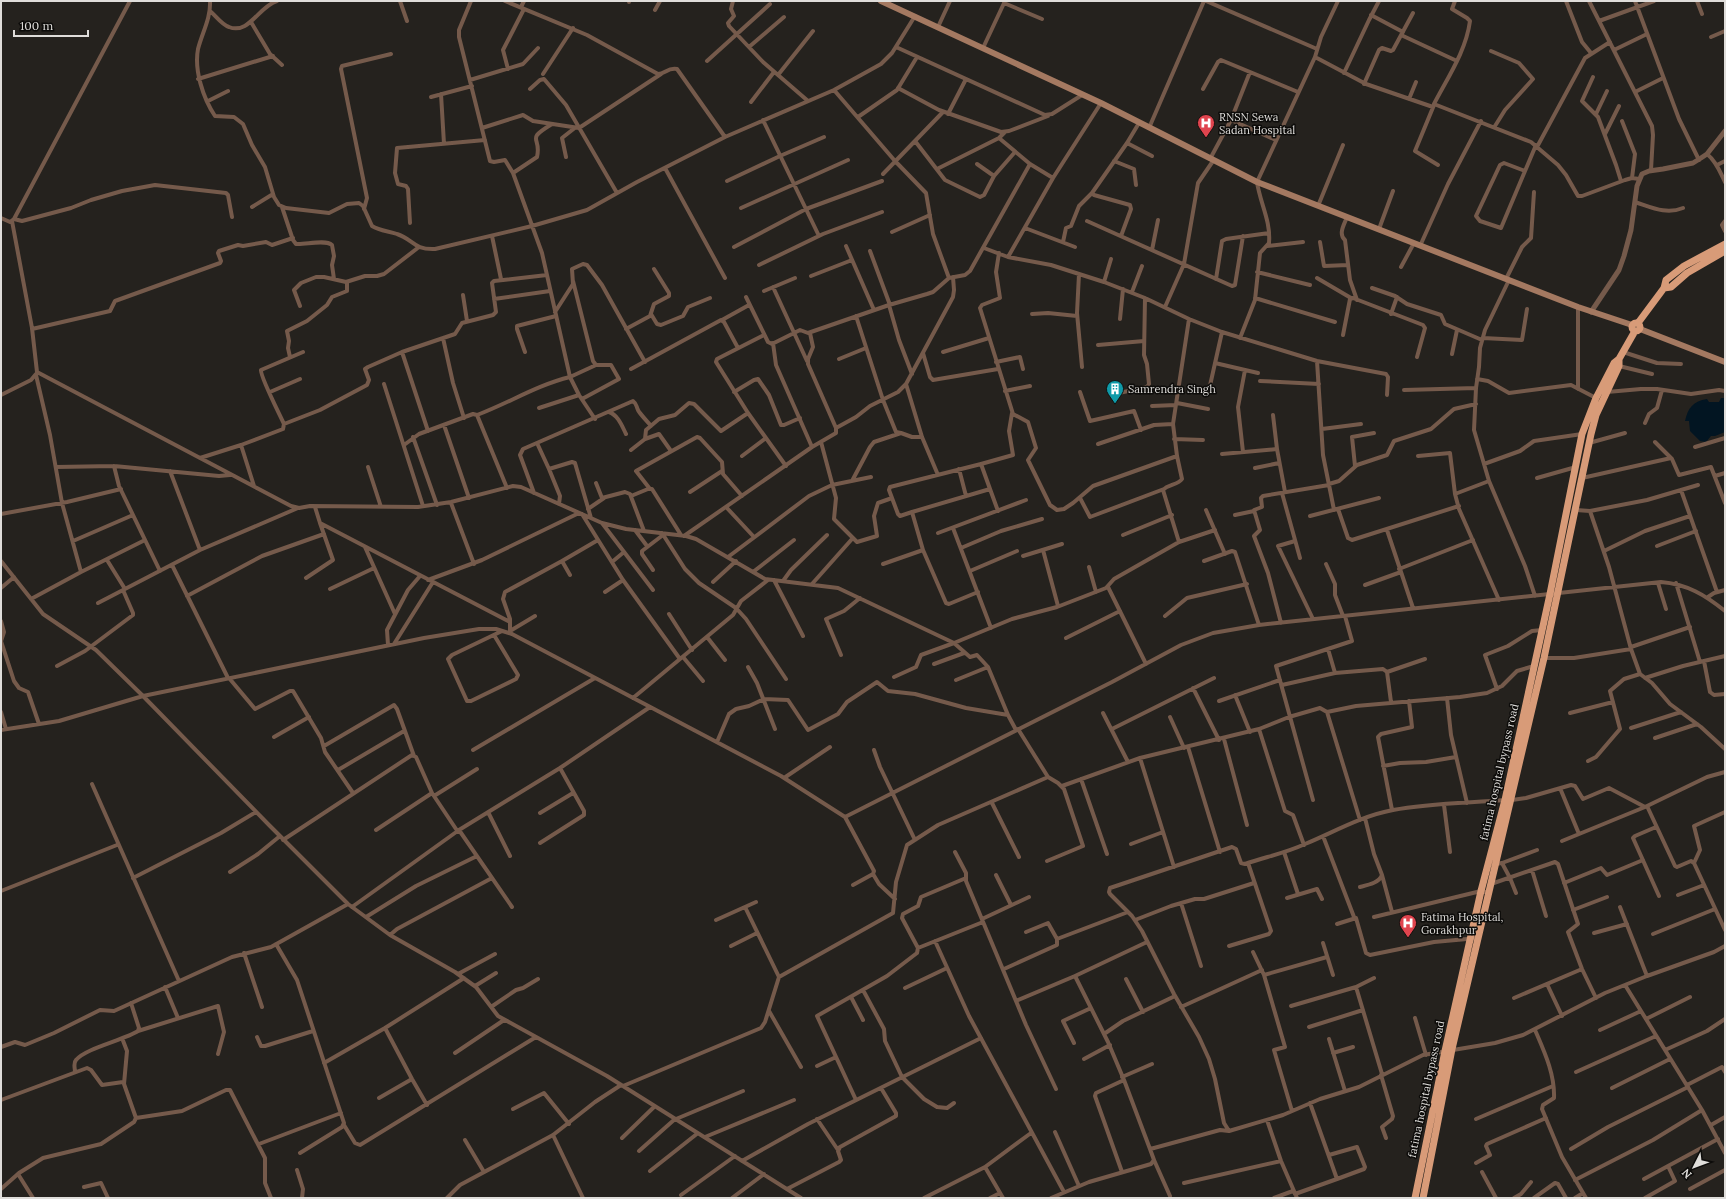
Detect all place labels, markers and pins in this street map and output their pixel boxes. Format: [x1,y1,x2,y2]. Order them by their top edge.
place label: RNSN Sewa Sadan Hospital [1219,110,1295,137]
hospital icon: RNSN Sewa Sadan Hospital [1196,113,1216,138]
building icon: Samrendra Singh [1105,379,1125,404]
place label: Samrendra Singh [1128,382,1216,396]
place label: Fatima Hospital, Gorakhpur [1421,910,1504,937]
hospital icon: Fatima Hospital, Gorakhpur [1398,913,1418,938]

